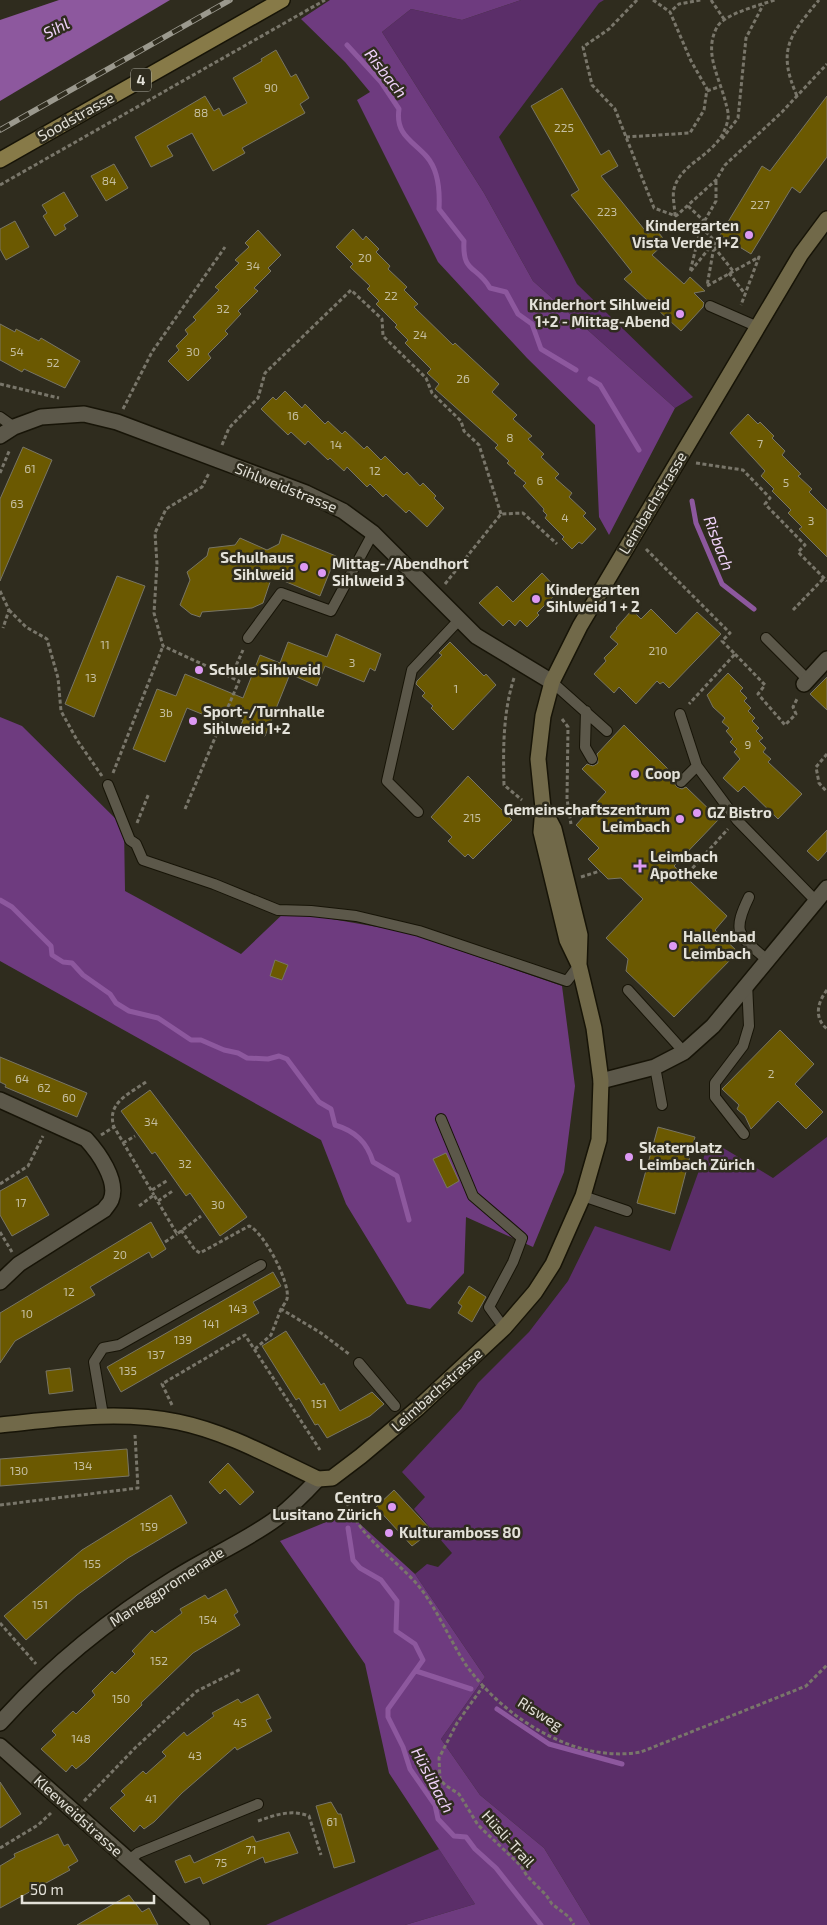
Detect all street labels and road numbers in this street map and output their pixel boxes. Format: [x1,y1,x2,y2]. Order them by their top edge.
road number: 4 [131,68,151,92]
street label: Soodstrasse [34,88,117,145]
street label: Leimbachstrasse [614,448,690,557]
street label: Sihlweidstrasse [233,458,340,516]
street label: Leimbachstrasse [387,1344,486,1435]
street label: Maneggpromenade [106,1542,227,1630]
street label: Risweg [515,1692,567,1734]
street label: Kleeweidstrasse [31,1771,127,1860]
street label: Hüsli-Trail [479,1806,539,1871]

